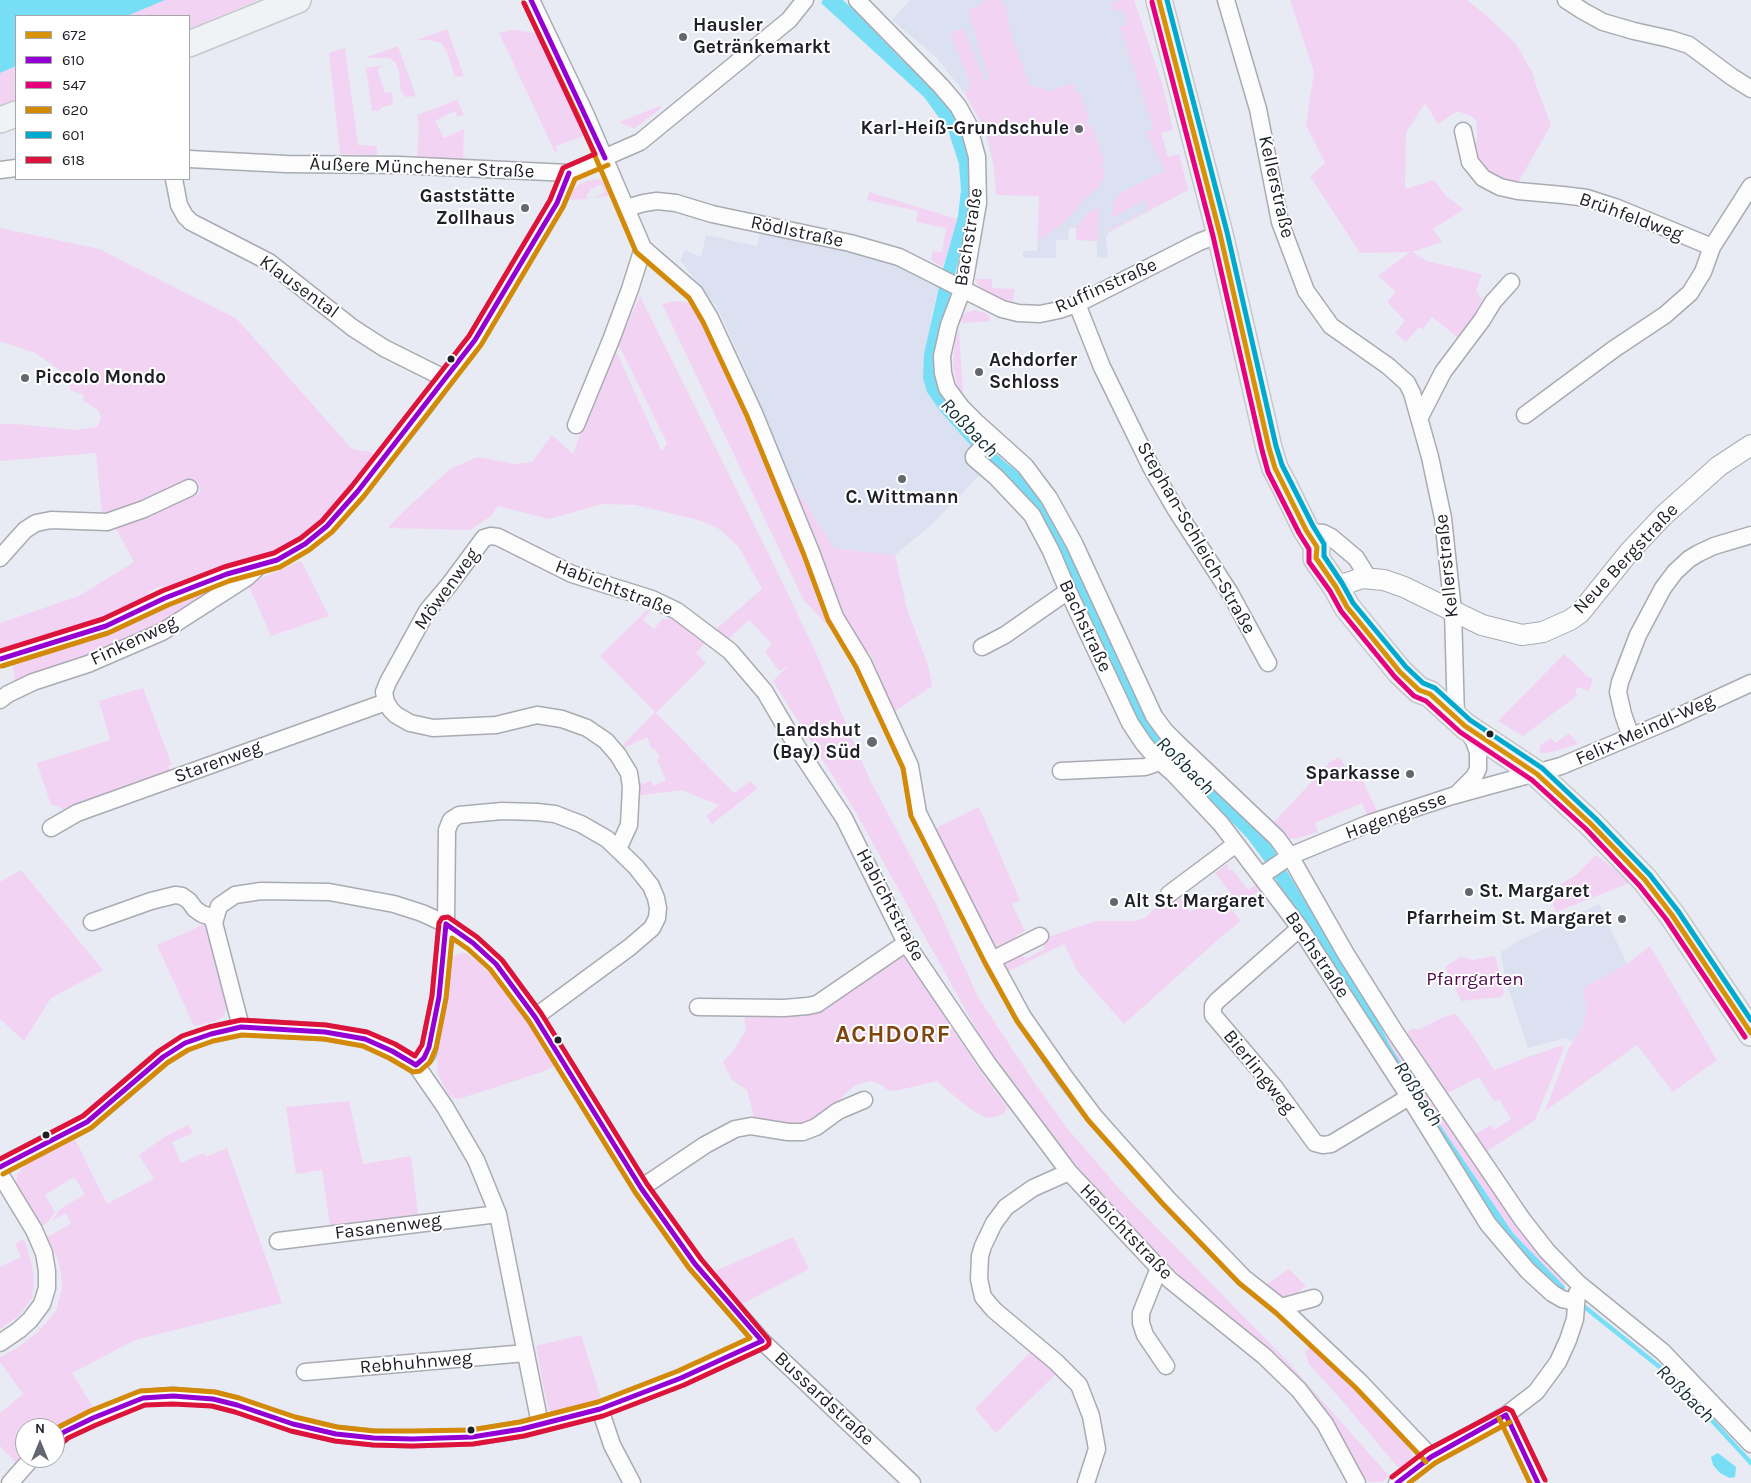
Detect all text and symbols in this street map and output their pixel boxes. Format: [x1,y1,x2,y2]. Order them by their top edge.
legend [15,15,190,180]
place label: Hausler Getränkemarkt [693,15,830,59]
text: 672 [62,26,86,44]
marker: Hausler Getränkemarkt [677,31,689,43]
text: 610 [62,51,84,69]
text: 547 [62,76,86,94]
text: 620 [62,101,88,119]
place label: Karl-Heiß-Grundschule [861,118,1069,140]
marker: Karl-Heiß-Grundschule [1073,123,1085,135]
text: 601 [62,126,84,144]
street label: Kellerstraße [1253,134,1299,240]
text: 618 [62,151,85,169]
street label: Äußere Münchener Straße [309,153,535,183]
place label: Gaststätte Zollhaus [420,186,515,230]
street label: Bachstraße [950,186,988,288]
street label: Brühfeldweg [1576,188,1686,246]
marker: Gaststätte Zollhaus [519,202,531,214]
street label: Rödlstraße [748,211,846,253]
street label: Klausental [255,250,343,324]
street label: Ruffinstraße [1051,253,1161,319]
place label: Achdorfer Schloss [989,350,1077,394]
unlabelled marker [446,354,456,364]
marker: Achdorfer Schloss [973,366,985,378]
place label: Piccolo Mondo [35,367,166,389]
marker: Piccolo Mondo [19,372,31,384]
water label: Roßbach [935,393,1003,463]
street label: Stephan-Schleich-Straße [1132,438,1260,638]
marker: C. Wittmann [896,473,908,485]
place label: C. Wittmann [846,487,958,509]
street label: Neue Bergstraße [1569,499,1683,619]
street label: Kellerstraße [1430,513,1464,619]
street label: Möwenweg [410,544,484,634]
street label: Habichtstraße [552,555,676,621]
street label: Bachstraße [1054,576,1116,676]
street label: Finkenweg [87,611,181,671]
street label: Felix-Meindl-Weg [1572,689,1718,771]
place label: Landshut (Bay) Süd [772,720,861,764]
unlabelled marker [1485,729,1495,739]
water label: Roßbach [1151,732,1219,800]
marker: Landshut (Bay) Süd [865,735,879,749]
street label: Starenweg [171,736,265,788]
place label: Sparkasse [1305,763,1400,785]
marker: Sparkasse [1404,768,1416,780]
street label: Hagengasse [1342,787,1450,845]
street label: Habichtstraße [851,845,929,965]
place label: St. Margaret [1479,881,1590,903]
marker: St. Margaret [1463,886,1475,898]
place label: Alt St. Margaret [1124,891,1265,913]
marker: Alt St. Margaret [1108,896,1120,908]
street label: Bachstraße [1280,907,1354,1003]
place label: Pfarrheim St. Margaret [1406,908,1612,930]
marker: Pfarrheim St. Margaret [1616,913,1628,925]
park label: Pfarrgarten [1426,969,1524,991]
district label: ACHDORF [834,1021,952,1049]
street label: Bierlingweg [1218,1025,1300,1119]
unlabelled marker [553,1035,563,1045]
water label: Roßbach [1388,1057,1448,1131]
unlabelled marker [41,1130,51,1140]
street label: Habichtstraße [1075,1179,1177,1285]
street label: Fasanenweg [333,1209,443,1245]
street label: Rebhuhnweg [359,1347,473,1379]
street label: Bussardstraße [770,1347,878,1451]
water label: Roßbach [1651,1360,1719,1428]
north arrow [15,1418,65,1468]
text: N [35,1420,45,1437]
unlabelled marker [466,1425,476,1435]

